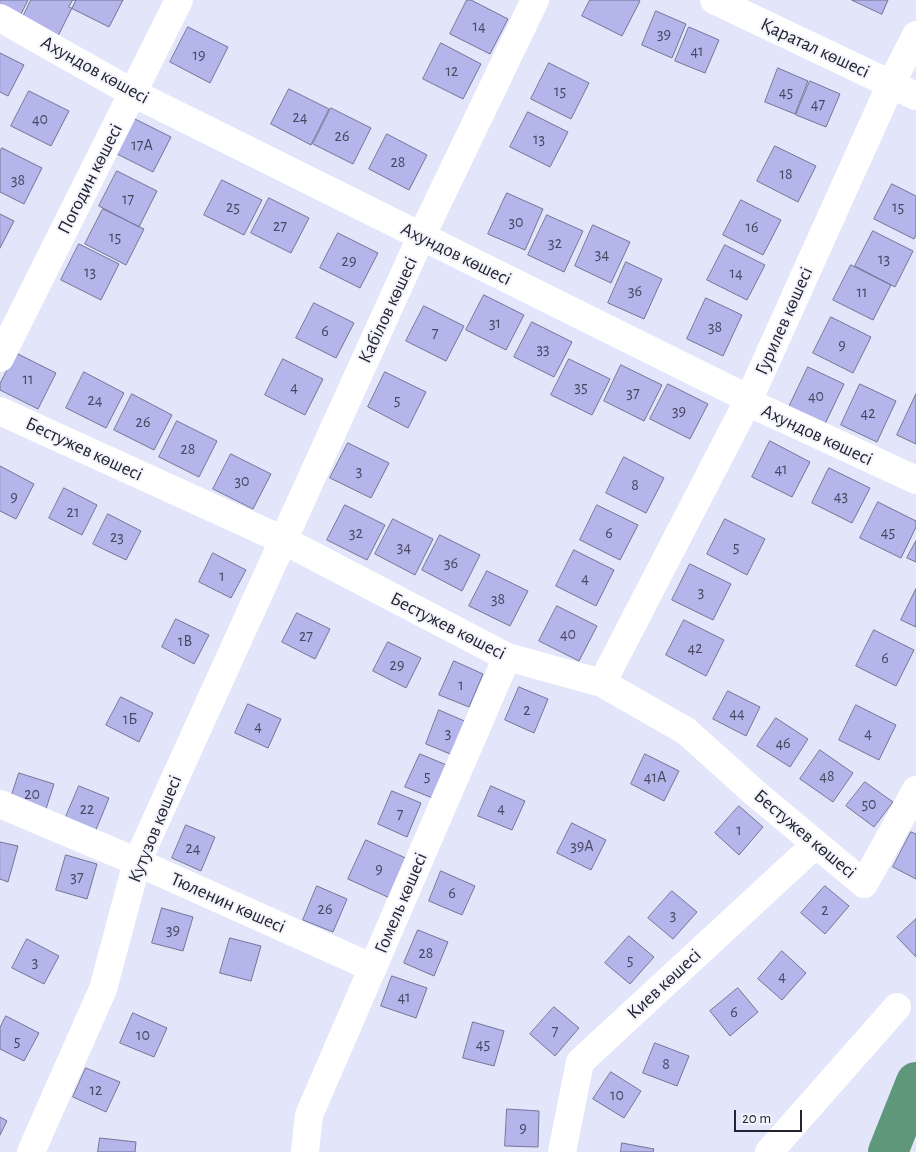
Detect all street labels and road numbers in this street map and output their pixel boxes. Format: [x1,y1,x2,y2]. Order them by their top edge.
street label: Қаратал көшесі [757,13,873,83]
street label: Ахундов көшесі [37,31,153,109]
street label: Погодин көшесі [52,120,128,238]
street label: Ахундов көшесі [397,217,515,291]
street label: Кабілов көшесі [353,253,423,367]
street label: Гурилев көшесі [750,263,818,379]
street label: Ахундов көшесі [758,399,876,471]
street label: Бестужев көшесі [22,412,146,486]
street label: Бестужев көшесі [386,587,510,665]
street label: Кутузов көшесі [123,772,187,886]
street label: Бестужев көшесі [749,785,861,883]
street label: Гомель көшесі [369,849,433,957]
street label: Тюленин көшесі [167,868,289,938]
street label: Киев көшесі [622,944,706,1024]

